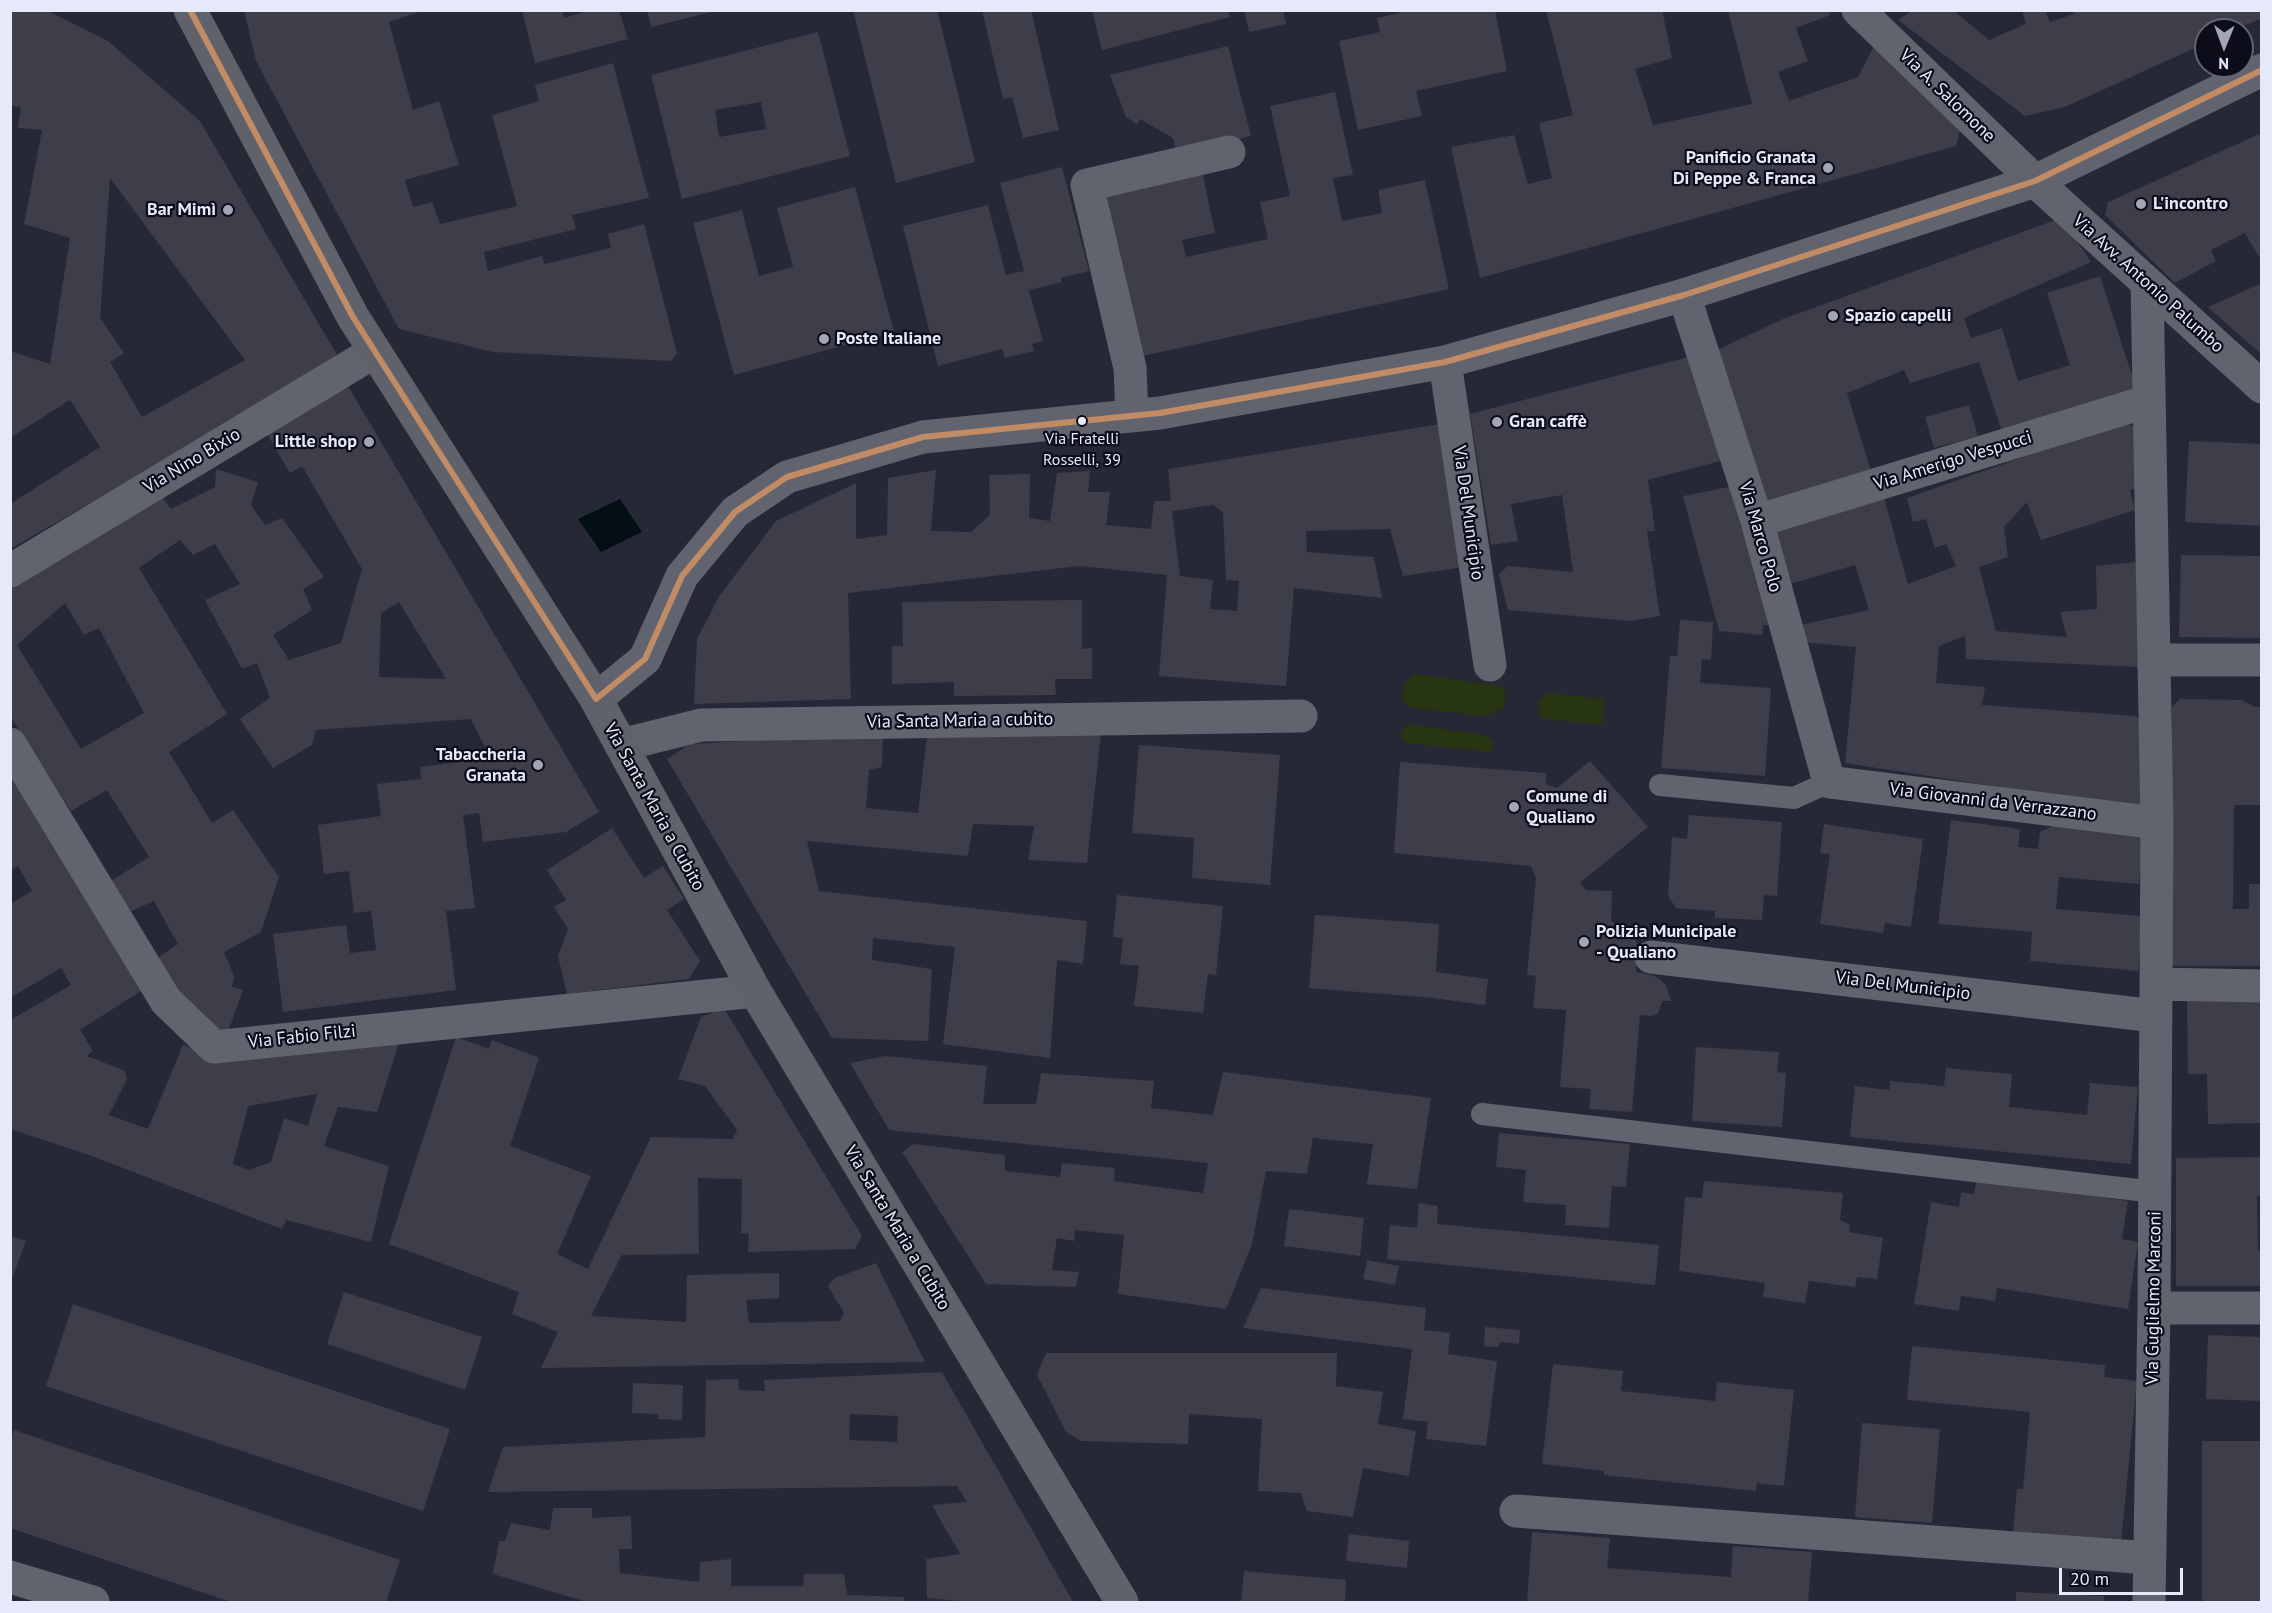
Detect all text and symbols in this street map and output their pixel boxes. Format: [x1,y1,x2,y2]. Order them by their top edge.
north arrow [2194,18,2254,78]
street label: Via A. Salomone [1895,45,1999,147]
text: N [2218,54,2229,74]
place label: Panificio Granata Di Peppe & Franca [1673,147,1816,190]
marker: Panificio Granata Di Peppe & Franca [1821,161,1835,175]
place label: L'incontro [2153,193,2228,215]
marker: L'incontro [2134,197,2148,211]
place label: Bar Mimì [147,199,216,221]
marker: Bar Mimì [221,203,235,217]
street label: Via Avv. Antonio Palumbo [2068,210,2228,358]
place label: Spazio capelli [1845,305,1952,327]
marker: Spazio capelli [1826,309,1840,323]
place label: Poste Italiane [836,328,941,350]
marker: Poste Italiane [817,332,831,346]
place label: Gran caffè [1509,411,1587,433]
marker: Via Fratelli Rosselli, 39 [1076,415,1088,427]
marker: Gran caffè [1490,415,1504,429]
street label: Via Nino Bixio [140,424,244,498]
street label: Via Amerigo Vespucci [1871,427,2035,495]
place label: Via Fratelli Rosselli, 39 [1043,429,1121,467]
place label: Little shop [275,431,357,453]
marker: Little shop [362,435,376,449]
street label: Via Del Municipio [1448,444,1488,582]
street label: Via Marco Polo [1734,479,1786,595]
street label: Via Santa Maria a cubito [867,709,1053,733]
street label: Via Santa Maria a Cubito [599,719,709,895]
place label: Tabaccheria Granata [436,744,526,786]
marker: Tabaccheria Granata [531,758,545,772]
street label: Via Giovanni da Verrazzano [1888,779,2098,825]
place label: Comune di Qualiano [1526,786,1607,828]
marker: Comune di Qualiano [1507,800,1521,814]
place label: Polizia Municipale - Qualiano [1596,921,1736,964]
marker: Polizia Municipale - Qualiano [1577,935,1591,949]
street label: Via Del Municipio [1834,967,1972,1005]
street label: Via Fabio Filzi [247,1021,357,1053]
street label: Via Santa Maria a Cubito [839,1142,955,1314]
street label: Via Guglielmo Marconi [2142,1211,2166,1385]
scale bar [2062,1556,2186,1594]
text: 20 m [2070,1567,2109,1590]

